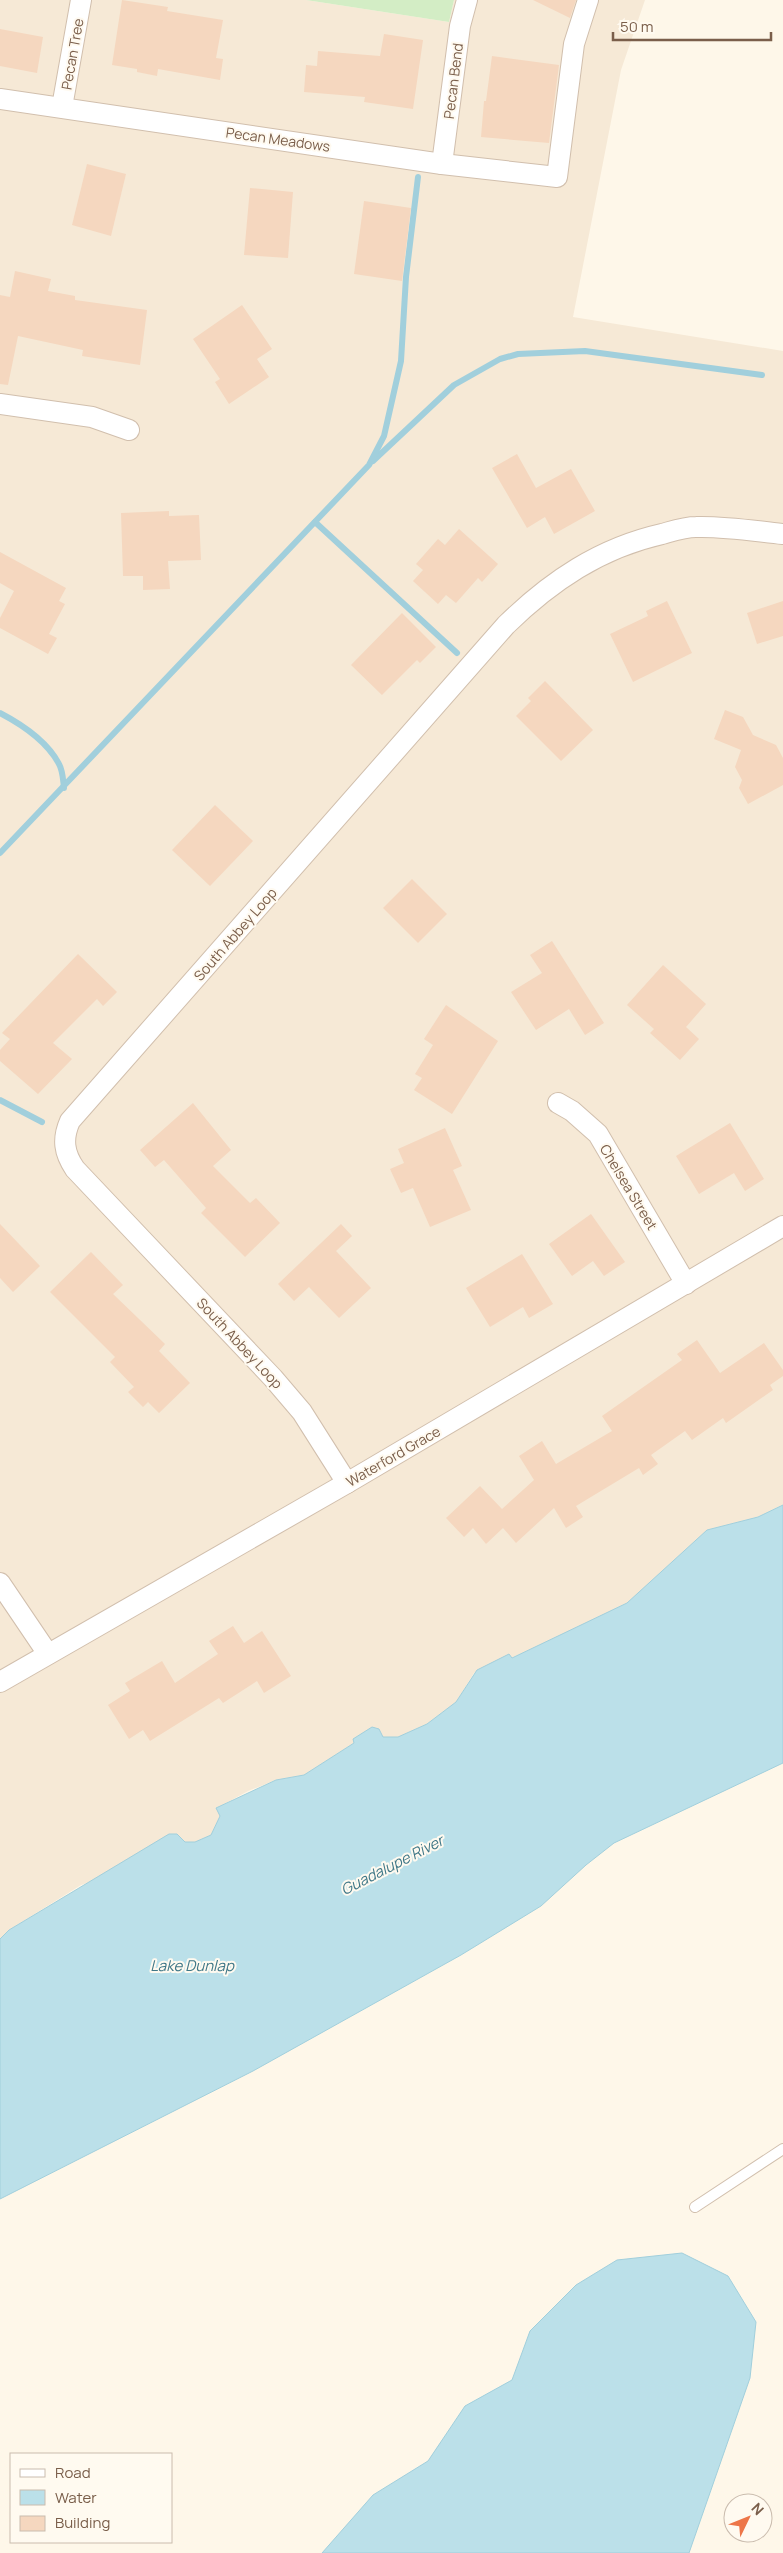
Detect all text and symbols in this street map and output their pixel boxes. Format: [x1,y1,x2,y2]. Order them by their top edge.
scale bar [613,10,770,42]
text: 50 m [620,16,654,37]
street label: Pecan Tree [56,17,88,91]
street label: Pecan Bend [439,42,467,120]
street label: Pecan Meadows [225,122,331,156]
street label: South Abbey Loop [189,883,281,985]
street label: Chelsea Street [596,1141,662,1234]
street label: South Abbey Loop [193,1294,287,1392]
street label: Waterford Grace [342,1421,444,1491]
water label: Guadalupe River [337,1829,449,1900]
water label: Lake Dunlap [150,1955,235,1976]
legend [10,2453,172,2543]
text: Road [55,2462,91,2483]
text: Water [55,2487,97,2508]
north arrow [723,2493,773,2543]
text: N [747,2499,768,2519]
text: Building [55,2512,110,2533]

